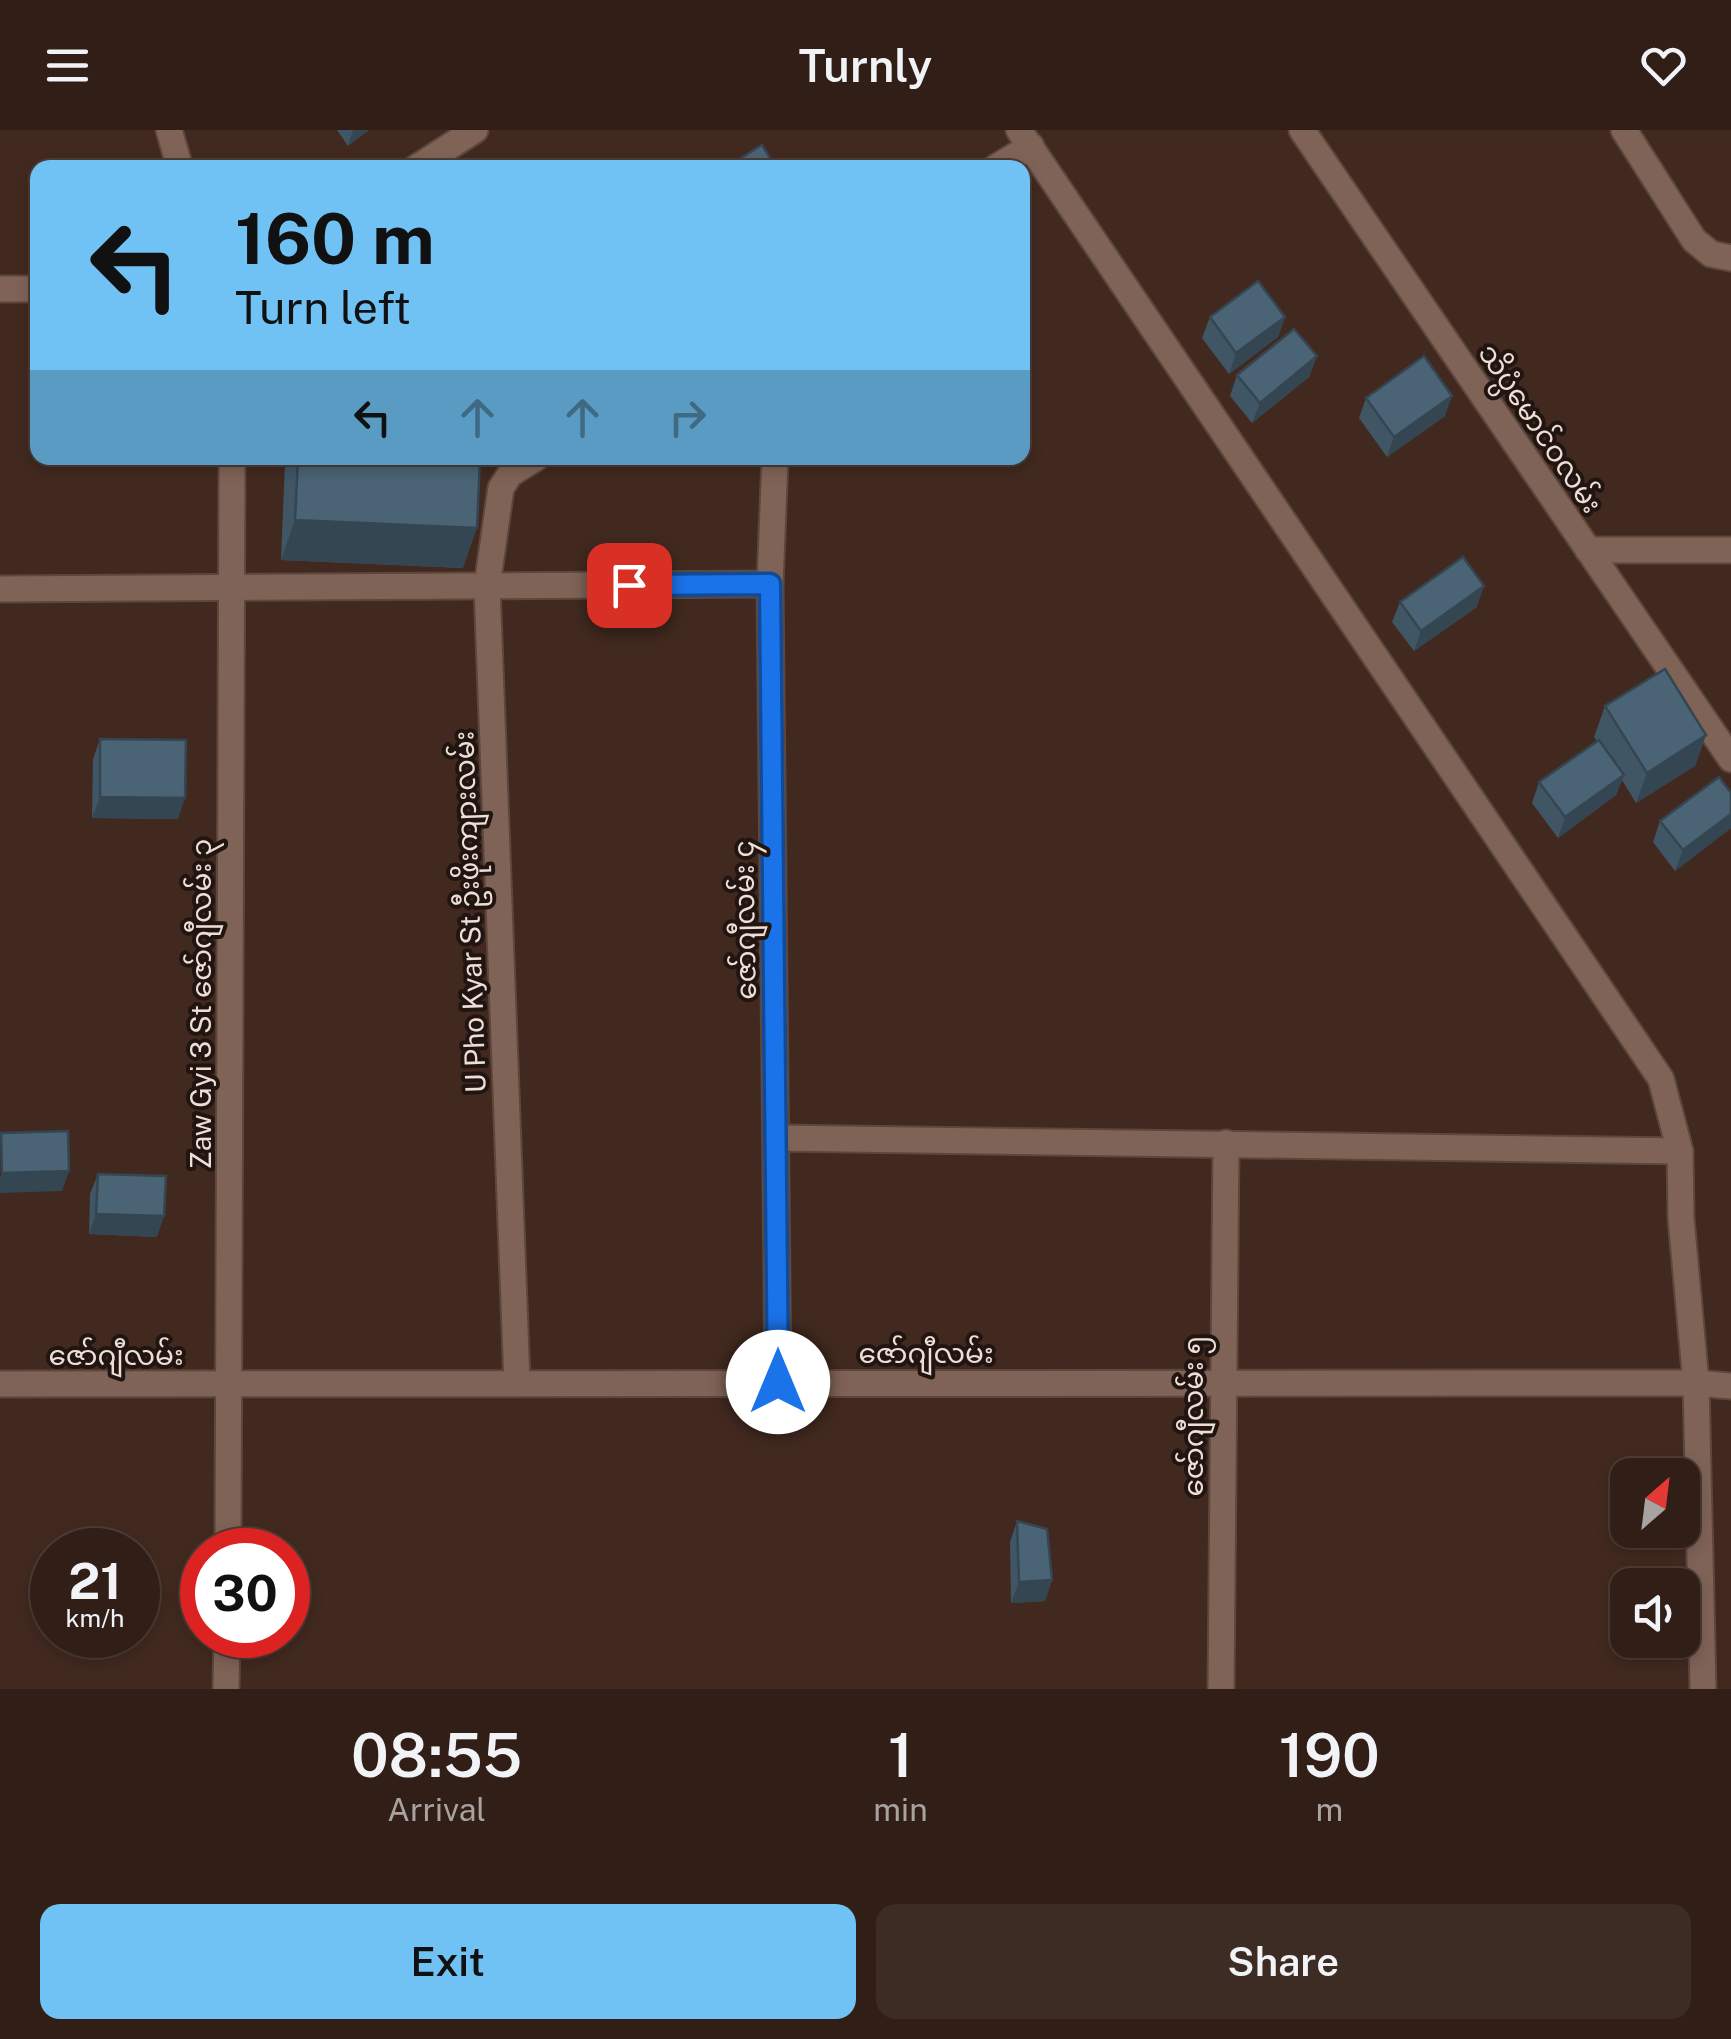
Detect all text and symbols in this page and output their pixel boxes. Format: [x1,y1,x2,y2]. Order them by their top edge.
icon: menu [40,38,95,93]
icon: heart [1636,38,1691,93]
text: Turnly [799,39,932,92]
text: 160 m [235,197,435,280]
icon: left [70,200,200,330]
text: Turn left [235,281,411,334]
street label: သိပ္ပံမောင်ဝလမ်း [1466,337,1611,523]
icon: left [345,390,400,445]
icon: ahead [450,390,505,445]
icon: ahead [555,390,610,445]
icon: right [660,390,715,445]
pin [587,543,672,628]
icon: arrive [602,558,657,613]
street label: U Pho Kyar St ဦးဖိုးကျားလမ်း [445,730,499,1094]
street label: Zaw Gyi 3 St ဇော်ဂျီလမ်း ၃ [183,839,224,1169]
street label: ဇော်ဂျီလမ်း ၄ [725,840,769,1000]
position arrow [726,1330,830,1434]
street label: ဇော်ဂျီလမ်း [858,1335,994,1376]
street label: ဇော်ဂျီလမ်း ၅ [1175,1336,1216,1496]
street label: ဇော်ဂျီလမ်း [48,1337,184,1378]
north arrow [1610,1458,1700,1548]
map controls [1610,1458,1700,1658]
speed limit sign: 30 [180,1528,310,1658]
text: 21 [68,1551,122,1610]
button: sound [1610,1568,1700,1658]
text: km/h [66,1603,124,1633]
text: 08:55 [351,1720,522,1791]
text: 1 [888,1720,913,1791]
text: 190 [1279,1720,1380,1791]
text: Arrival [387,1791,486,1828]
text: min [873,1791,928,1828]
text: m [1315,1791,1343,1828]
button: Exit [40,1904,856,2019]
button: Share [876,1904,1691,2019]

